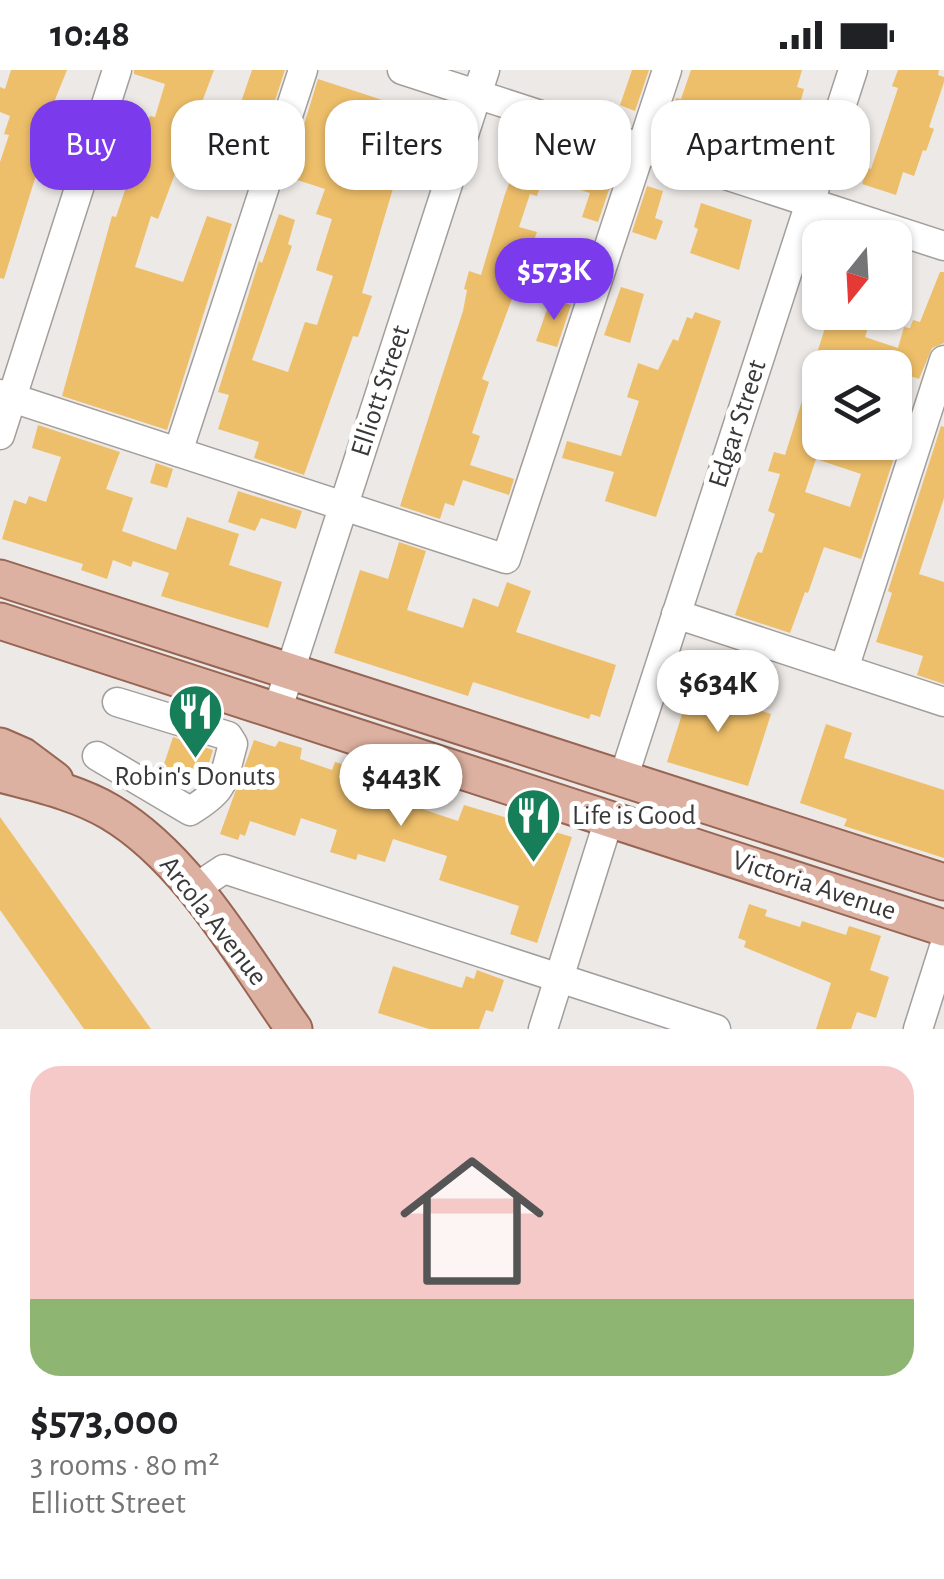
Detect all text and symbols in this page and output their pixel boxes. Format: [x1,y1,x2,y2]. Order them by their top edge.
text: 10:48 [50,16,130,54]
chip: Buy [30,100,151,190]
chip: Rent [171,100,305,190]
chip: Filters [325,100,478,190]
chip: New [498,100,631,190]
chip: Apartment [651,100,870,190]
north arrow [802,220,912,330]
map controls [802,220,912,460]
pin: $573K [484,238,624,323]
text: $573K [517,254,591,286]
street label: Elliott Street [347,322,415,460]
button: layers [802,350,912,460]
street label: Edgar Street [704,356,772,491]
pin: $634K [648,650,788,735]
text: $634K [679,666,757,698]
restaurant icon: Robin's Donuts [165,681,225,760]
pin: $443K [331,744,471,829]
text: $443K [361,760,441,792]
place label: Robin's Donuts [114,763,276,791]
restaurant icon: Life is Good [503,786,563,865]
place label: Life is Good [572,802,696,830]
street label: Victoria Avenue [729,846,899,926]
street label: Arcola Avenue [154,851,272,991]
icon: home [382,1131,562,1311]
text: $573,000 [30,1400,179,1442]
text: 3 rooms · 80 m² [30,1449,219,1481]
text: Elliott Street [30,1487,186,1519]

